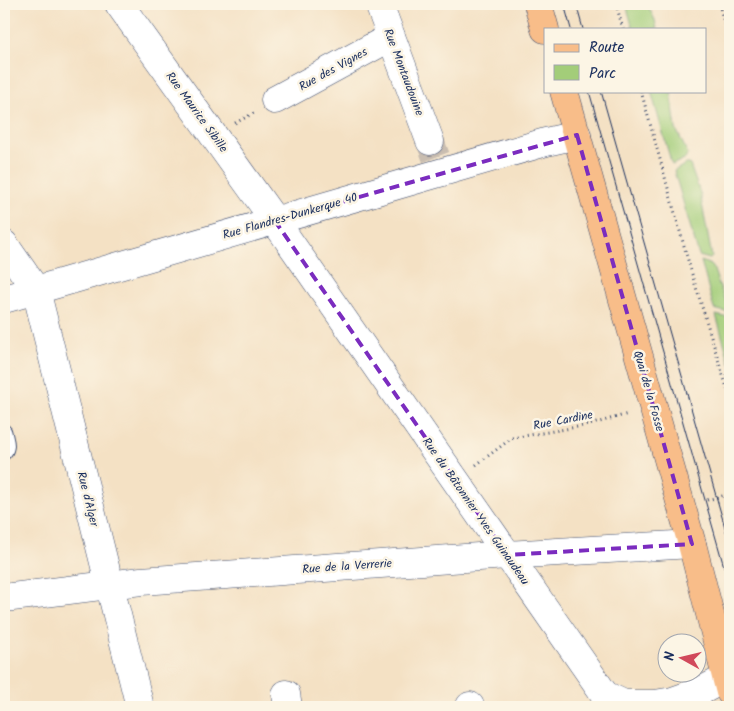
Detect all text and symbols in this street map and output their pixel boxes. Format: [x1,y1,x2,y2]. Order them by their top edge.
street label: Rue Montaudouine [378,26,429,119]
legend [544,28,706,92]
text: Route [589,36,625,60]
street label: Rue des Vignes [295,43,371,96]
text: Parc [589,62,616,86]
street label: Rue Maurice Sibille [161,68,233,157]
street label: Rue Flandres-Dunkerque 40 [221,188,360,245]
street label: Quai de la Fosse [628,348,669,435]
street label: Rue Cardine [532,405,595,436]
street label: Rue du Bâtonnier Yves Guinaudeau [417,433,534,589]
street label: Rue d'Alger [72,470,104,530]
street label: Rue de la Verrerie [302,554,393,579]
north arrow [656,634,706,684]
text: N [659,650,682,662]

